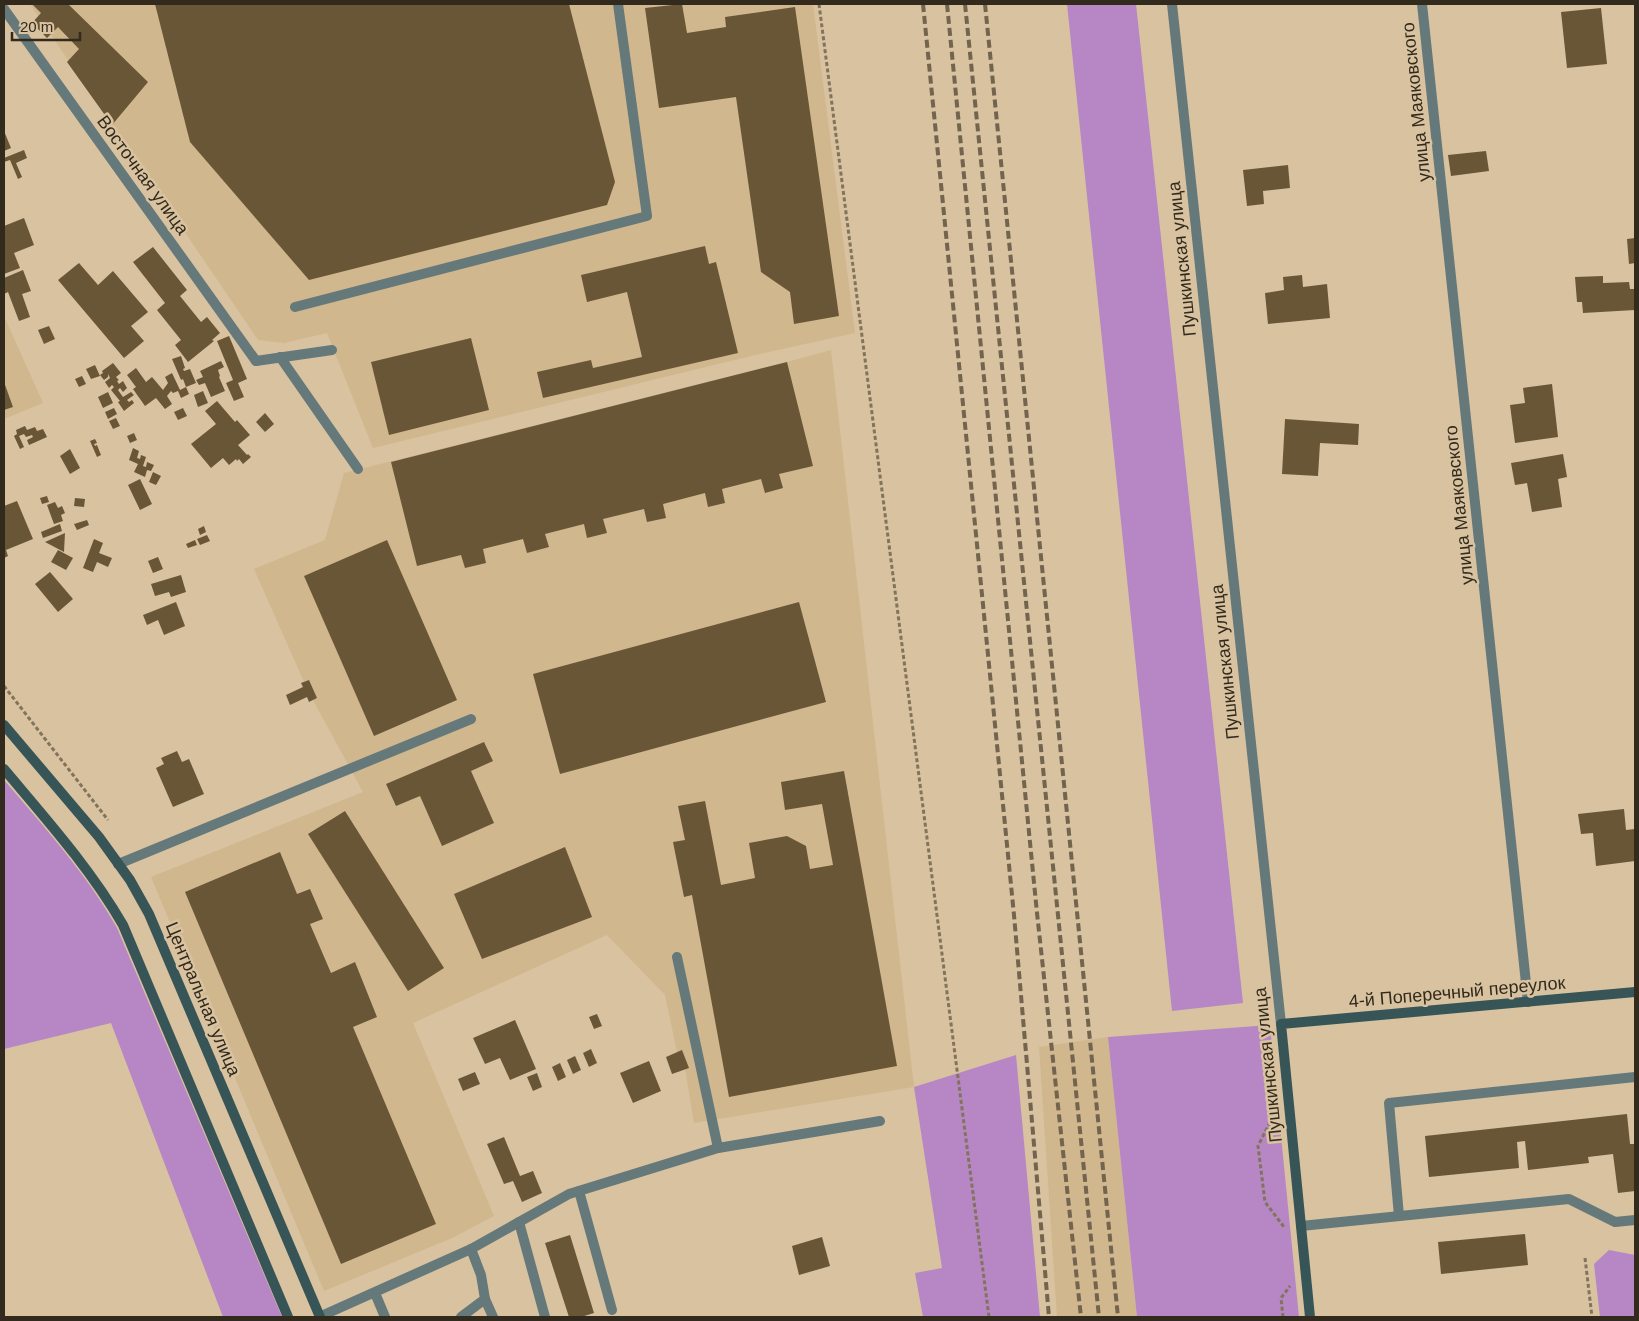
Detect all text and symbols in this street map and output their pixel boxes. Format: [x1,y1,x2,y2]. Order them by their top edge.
scale bar [12,10,80,42]
text: 20 m [20,18,53,35]
street label: улица Маяковского [1398,21,1434,183]
street label: Восточная улица [93,112,193,239]
street label: Пушкинская улица [1164,180,1200,338]
street label: улица Маяковского [1441,424,1477,586]
street label: Пушкинская улица [1207,583,1243,741]
street label: Центральная улица [161,919,245,1080]
street label: 4-й Поперечный переулок [1348,973,1566,1011]
street label: Пушкинская улица [1250,986,1286,1144]

